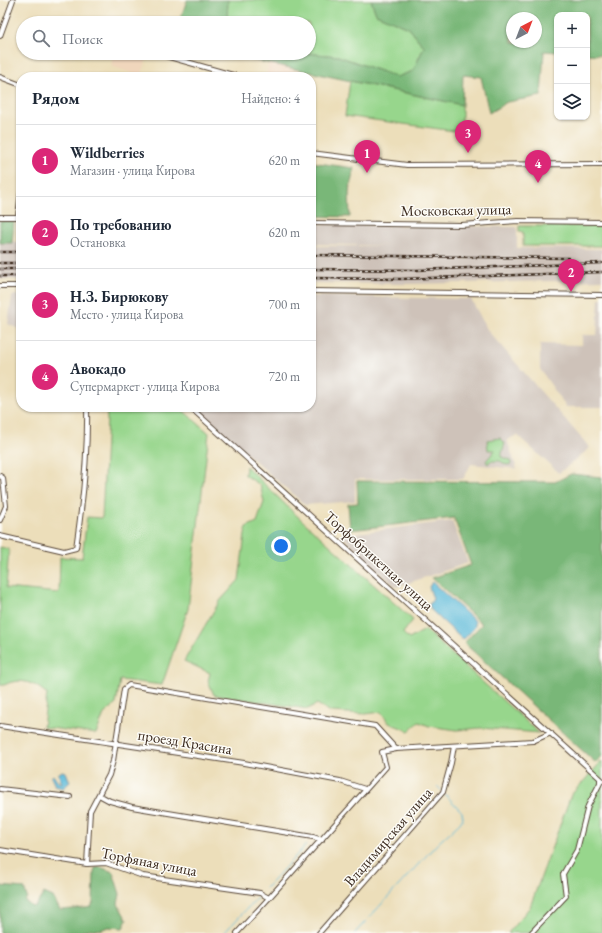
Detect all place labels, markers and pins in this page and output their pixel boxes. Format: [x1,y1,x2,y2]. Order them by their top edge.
pin: 3 [455,120,481,153]
pin: 1 [354,140,380,173]
pin: 4 [525,150,551,183]
pin: 2 [558,259,584,292]

